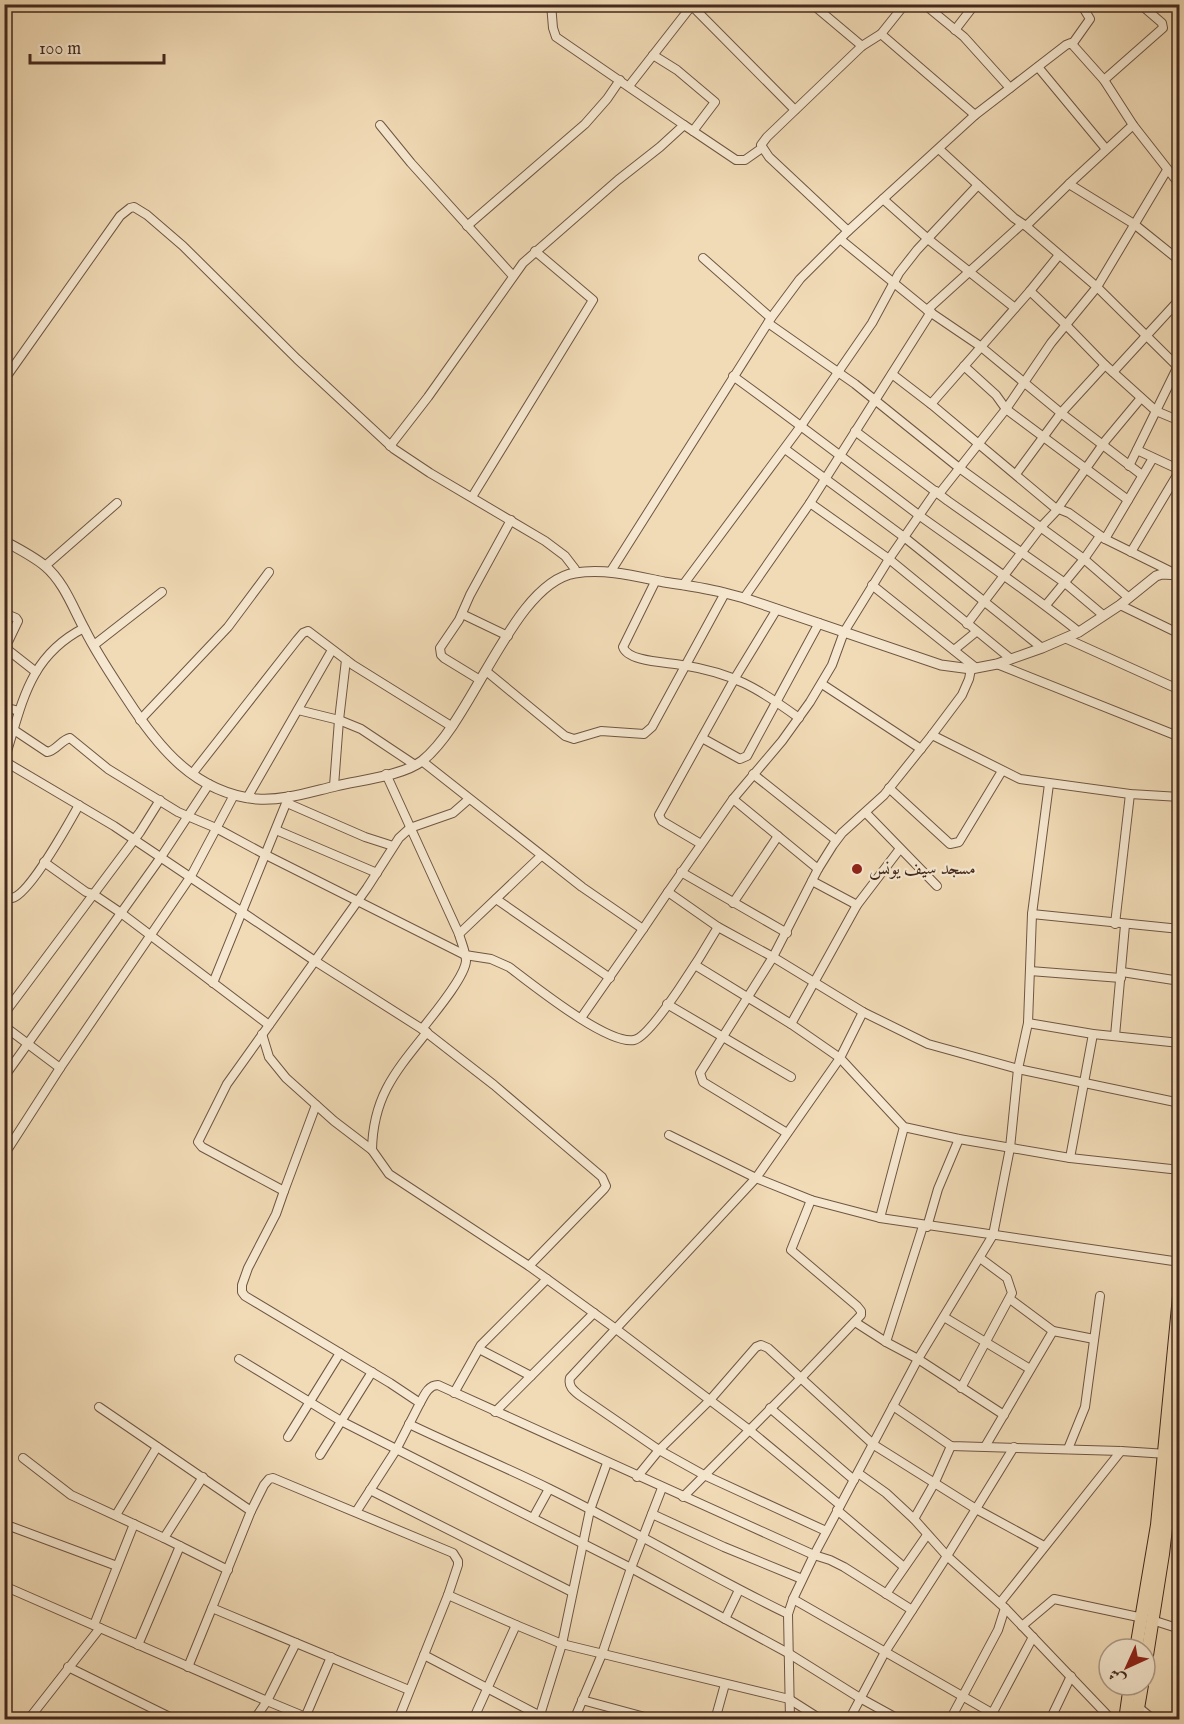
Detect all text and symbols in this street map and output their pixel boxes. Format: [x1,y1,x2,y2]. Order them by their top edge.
scale bar [30,27,164,65]
text: 100 m [39,38,81,61]
place label: مسجد سيف يونس [869,858,976,881]
marker: مسجد سيف يونس [850,862,864,876]
north arrow [1097,1637,1157,1697]
text: ش [1105,1664,1130,1689]

